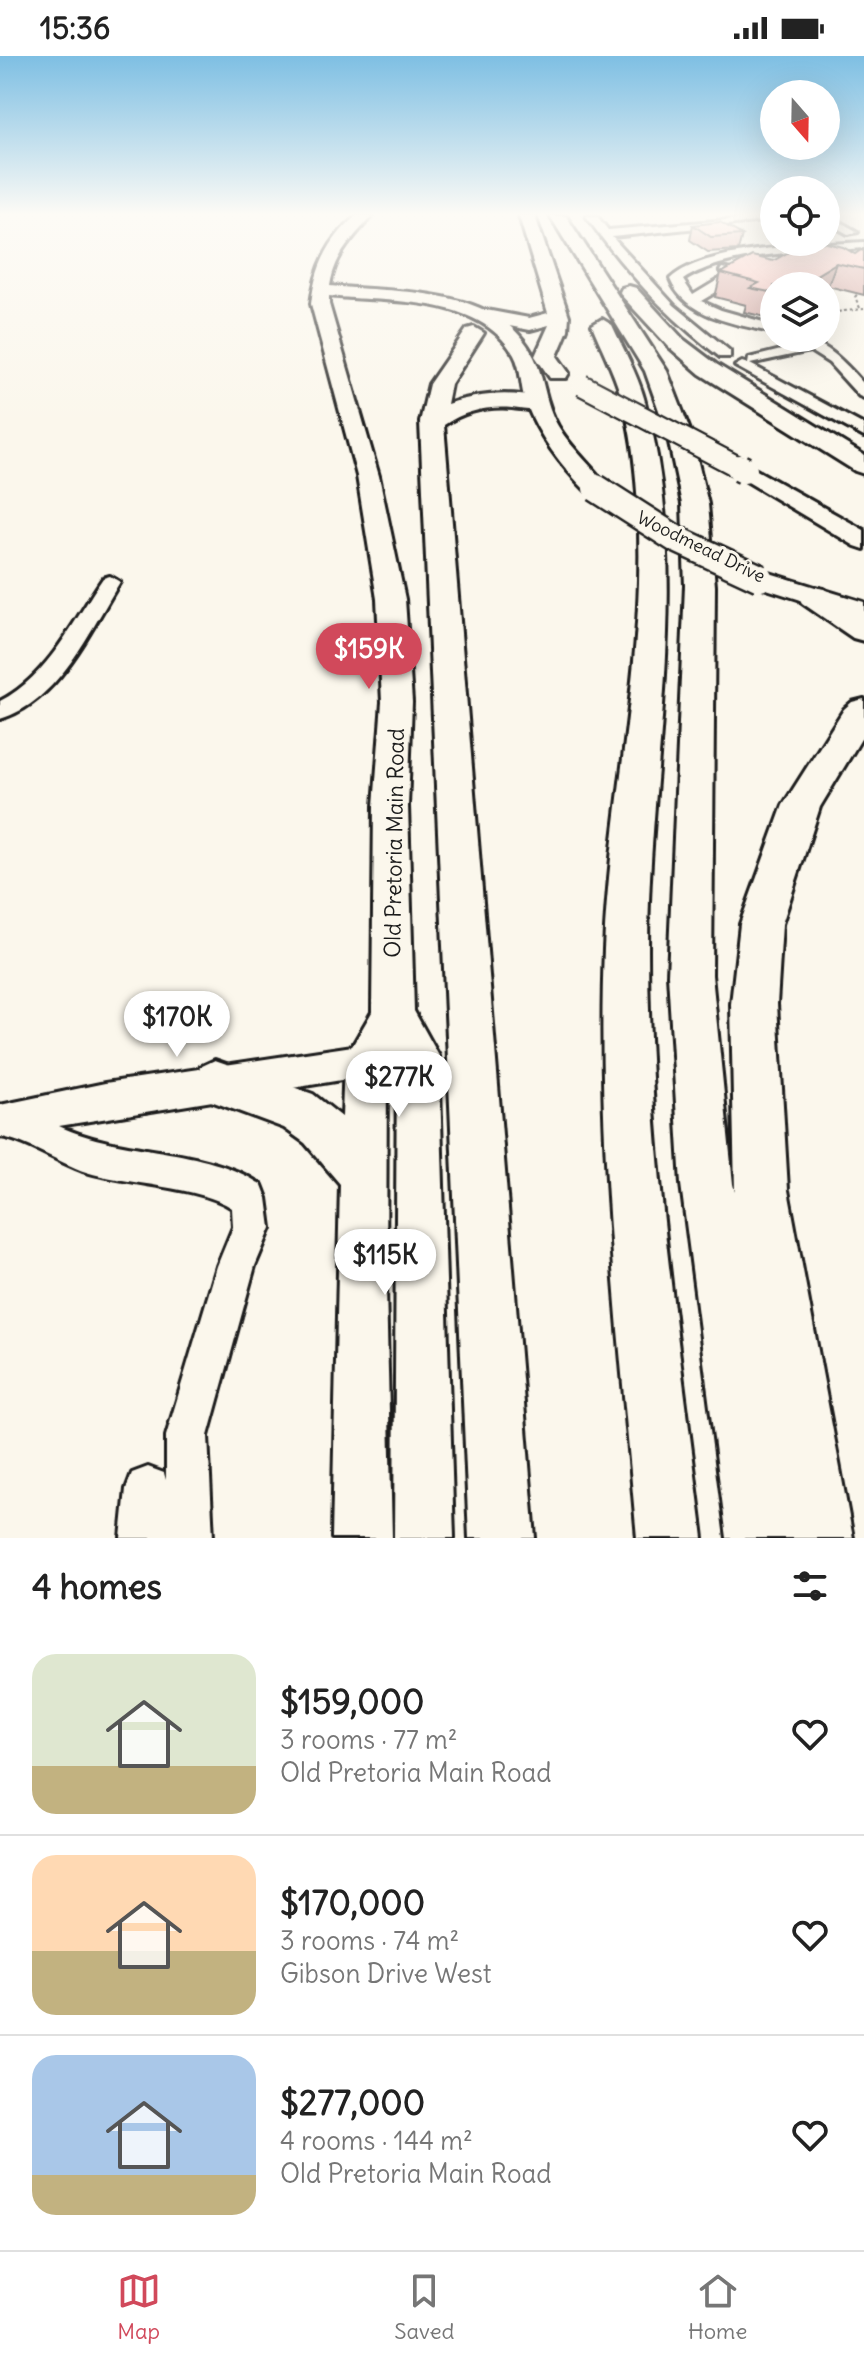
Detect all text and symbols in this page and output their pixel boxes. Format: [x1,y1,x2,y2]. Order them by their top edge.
text: 15:36 [40,9,110,47]
north arrow [760,80,840,160]
map controls [760,80,840,352]
button: locate [760,176,840,256]
button: layers [760,272,840,352]
street label: Woodmead Drive [633,506,769,588]
pin: $159K [313,623,425,691]
text: $159K [334,632,404,665]
street label: Old Pretoria Main Road [378,728,410,958]
pin: $170K [121,991,233,1059]
text: $170K [142,1000,212,1033]
pin: $277K [343,1051,455,1119]
text: $277K [364,1060,434,1093]
pin: $115K [329,1229,441,1297]
text: $115K [352,1238,418,1271]
icon: filters [788,1564,832,1608]
text: 4 homes [32,1565,162,1608]
text: $159,000 [280,1680,424,1723]
icon: home [96,1686,192,1782]
icon: heart [788,1712,832,1756]
text: 3 rooms · 77 m² [280,1723,458,1756]
text: Old Pretoria Main Road [280,1756,552,1789]
text: $170,000 [280,1881,425,1924]
icon: home [96,1887,192,1983]
icon: heart [788,1913,832,1957]
text: 3 rooms · 74 m² [280,1924,459,1957]
text: Gibson Drive West [280,1957,492,1990]
text: $277,000 [280,2081,425,2124]
icon: home [96,2087,192,2183]
icon: heart [788,2113,832,2157]
text: 4 rooms · 144 m² [280,2124,473,2157]
text: Old Pretoria Main Road [280,2157,552,2190]
tab: Map [117,2269,161,2345]
tab: Saved [394,2269,454,2345]
tab: Home [688,2269,747,2345]

